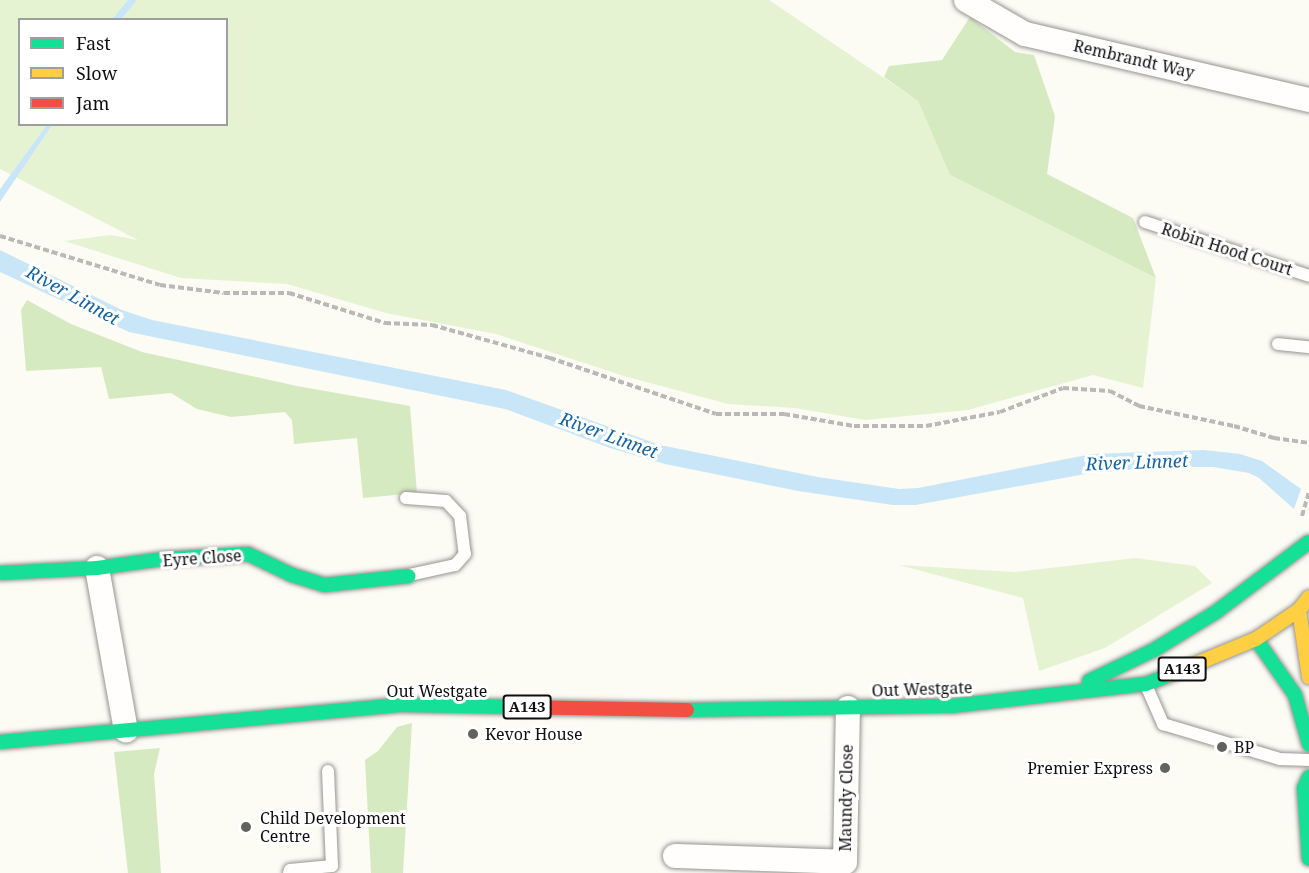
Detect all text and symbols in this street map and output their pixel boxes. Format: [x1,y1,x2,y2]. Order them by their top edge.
legend [18,18,228,126]
text: Fast [76,31,111,55]
street label: Rembrandt Way [1072,36,1196,82]
text: Slow [76,61,117,85]
text: Jam [76,91,110,115]
street label: Robin Hood Court [1159,219,1295,279]
water label: River Linnet [23,261,123,329]
water label: River Linnet [557,407,661,463]
water label: River Linnet [1085,449,1189,475]
street label: Eyre Close [162,546,242,570]
road number: A143 [1156,657,1208,681]
street label: Out Westgate [871,678,973,700]
street label: Out Westgate [387,681,487,701]
road number: A143 [502,695,552,719]
place label: Kevor House [485,724,582,744]
marker: Kevor House [466,727,480,741]
place label: BP [1234,737,1254,757]
marker: BP [1215,740,1229,754]
street label: Maundy Close [835,744,857,852]
place label: Premier Express [1027,758,1153,778]
marker: Premier Express [1158,761,1172,775]
place label: Child Development Centre [260,808,406,846]
marker: Child Development Centre [237,818,255,836]

